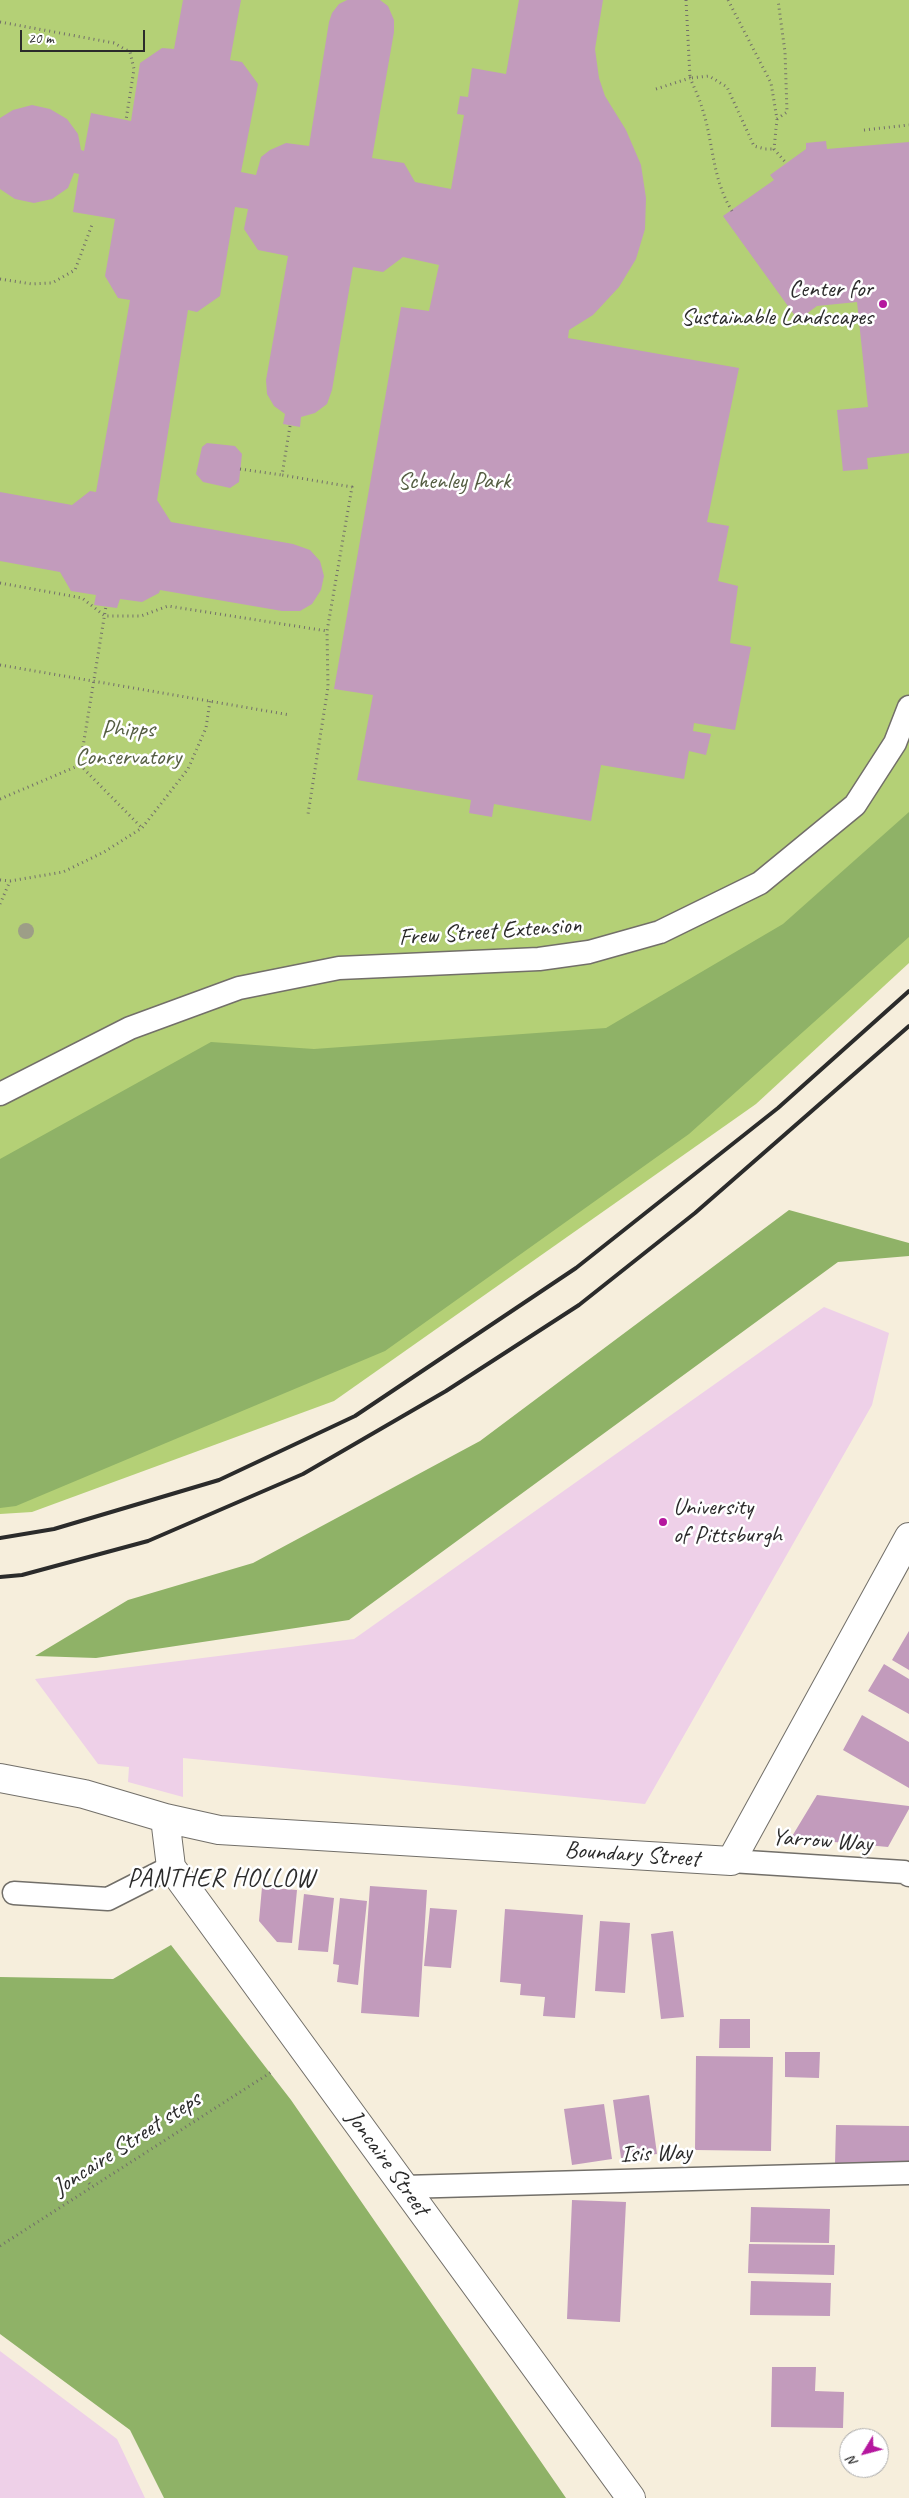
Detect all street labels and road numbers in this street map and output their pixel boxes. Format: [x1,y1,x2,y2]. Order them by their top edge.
street label: Frew Street Extension [398,911,582,953]
street label: Yarrow Way [771,1823,873,1859]
street label: Boundary Street [564,1836,700,1874]
street label: Joncaire Street steps [48,2086,206,2202]
street label: Joncaire Street [339,2105,435,2221]
street label: Isis Way [620,2138,692,2170]

